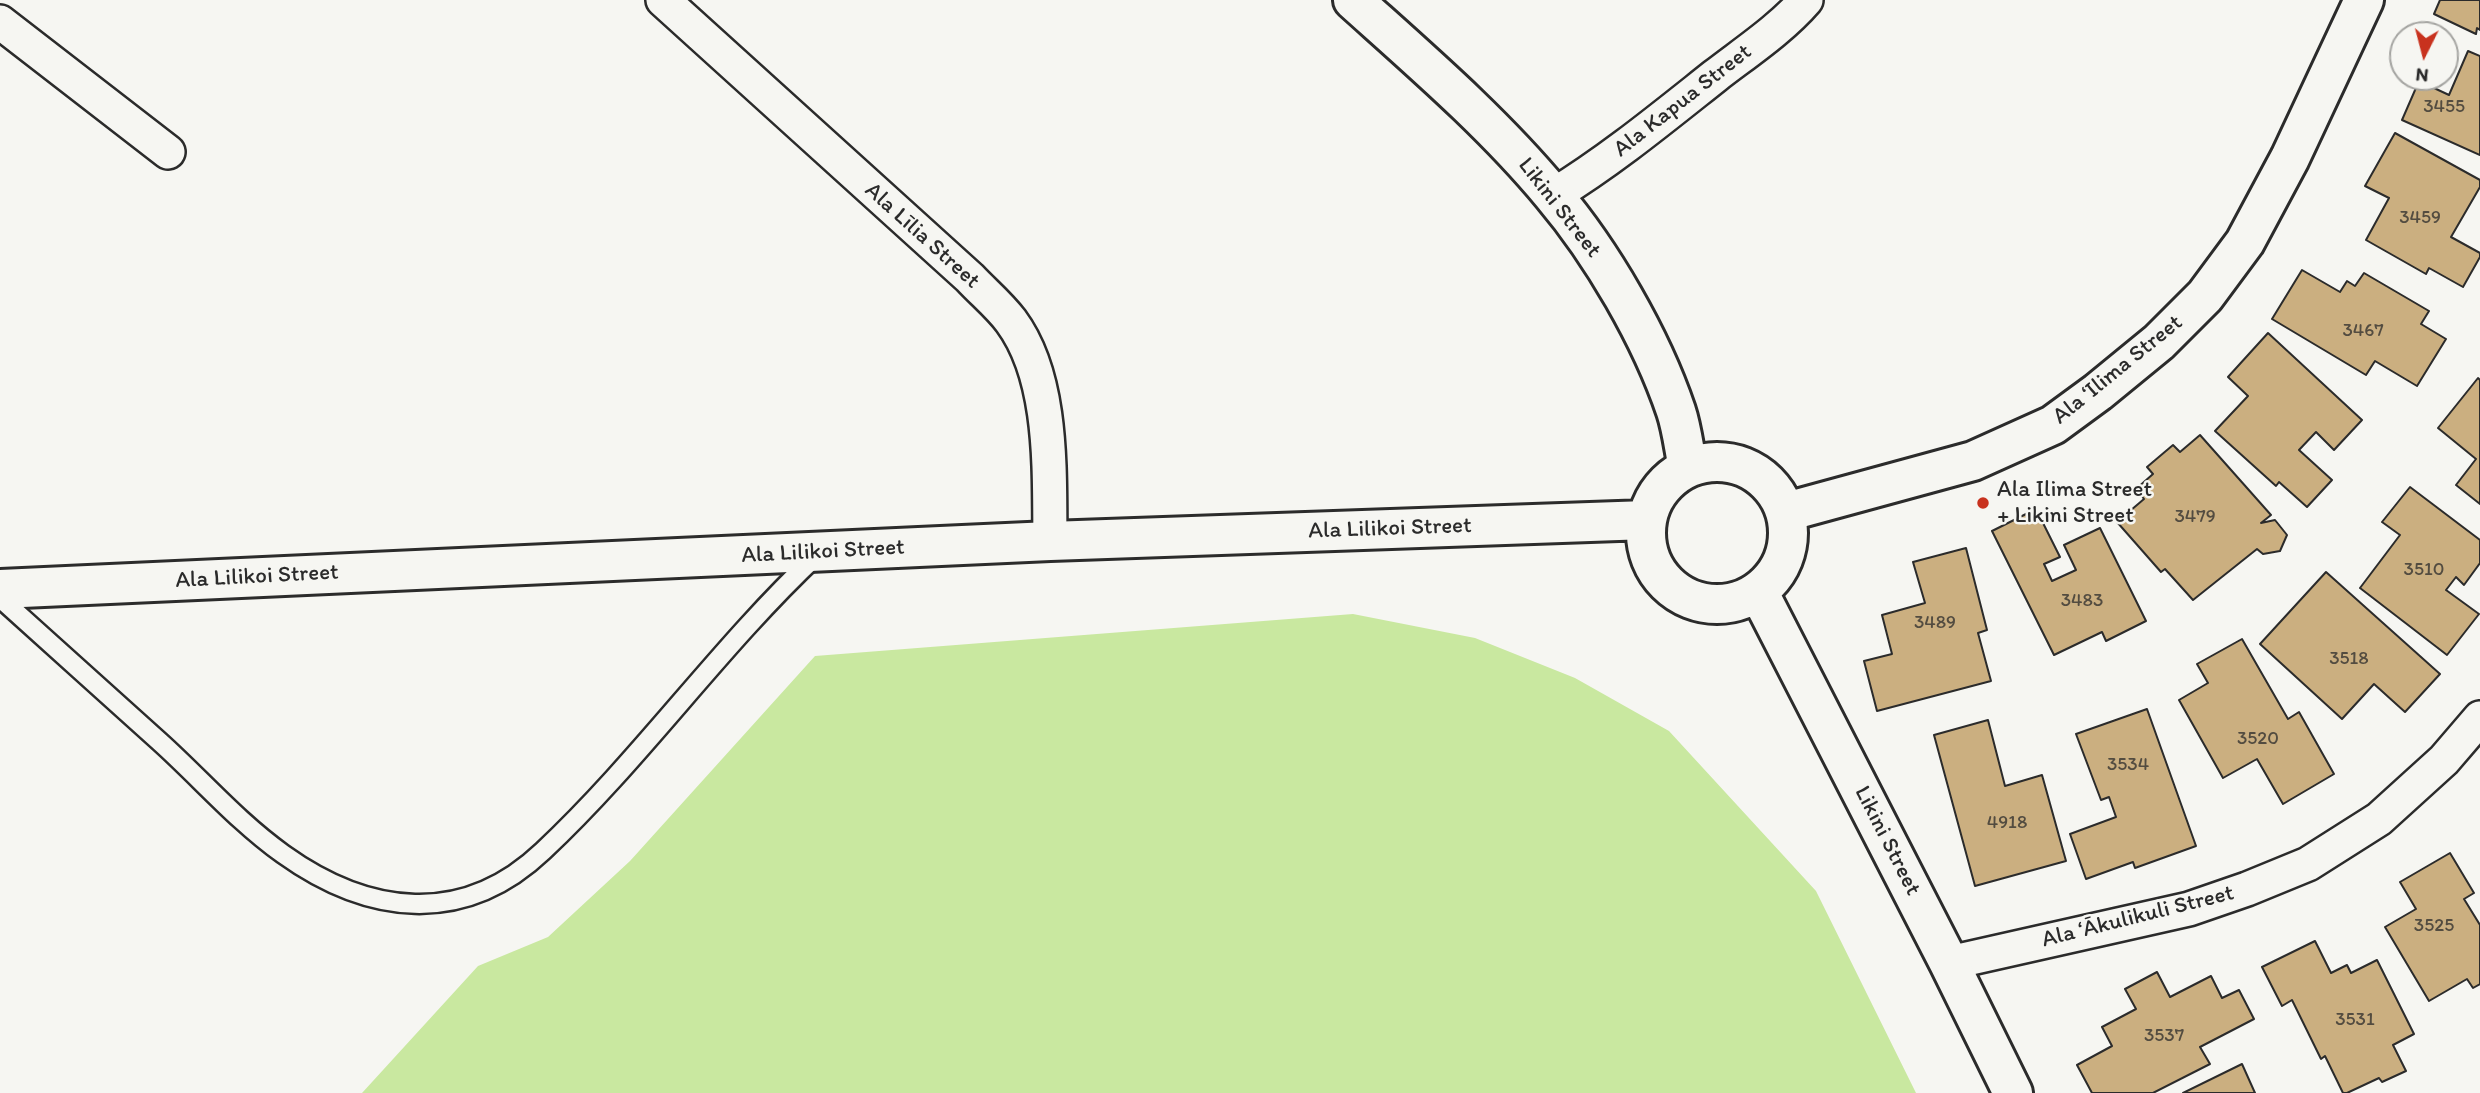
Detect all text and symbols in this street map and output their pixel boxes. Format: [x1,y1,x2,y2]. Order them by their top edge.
north arrow [2389,21,2459,91]
street label: Ala Kapua Street [1608,39,1758,163]
text: N [2414,63,2430,88]
house number: 3455 [2423,96,2465,118]
street label: Likini Street [1511,152,1607,264]
street label: Ala Līlia Street [859,177,985,295]
house number: 3459 [2399,207,2441,229]
street label: Ala ʻIlima Street [2048,309,2188,431]
house number: 3467 [2342,320,2384,342]
place label: Ala Ilima Street + Likini Street [1997,476,2152,530]
marker: Ala Ilima Street + Likini Street [1975,495,1991,511]
house number: 3479 [2174,506,2216,528]
street label: Ala Lilikoi Street [1308,512,1472,546]
street label: Ala Lilikoi Street [741,534,905,570]
street label: Ala Lilikoi Street [175,559,339,595]
house number: 3510 [2404,559,2444,581]
house number: 3483 [2061,590,2103,612]
house number: 3489 [1914,612,1956,634]
house number: 3518 [2329,648,2369,670]
house number: 3520 [2237,728,2279,750]
house number: 3534 [2107,754,2149,776]
street label: Likini Street [1848,782,1926,900]
house number: 4918 [1987,812,2027,834]
street label: Ala ʻĀkulikuli Street [2039,880,2237,954]
house number: 3525 [2414,915,2454,937]
house number: 3531 [2335,1009,2375,1031]
house number: 3537 [2144,1025,2184,1047]

